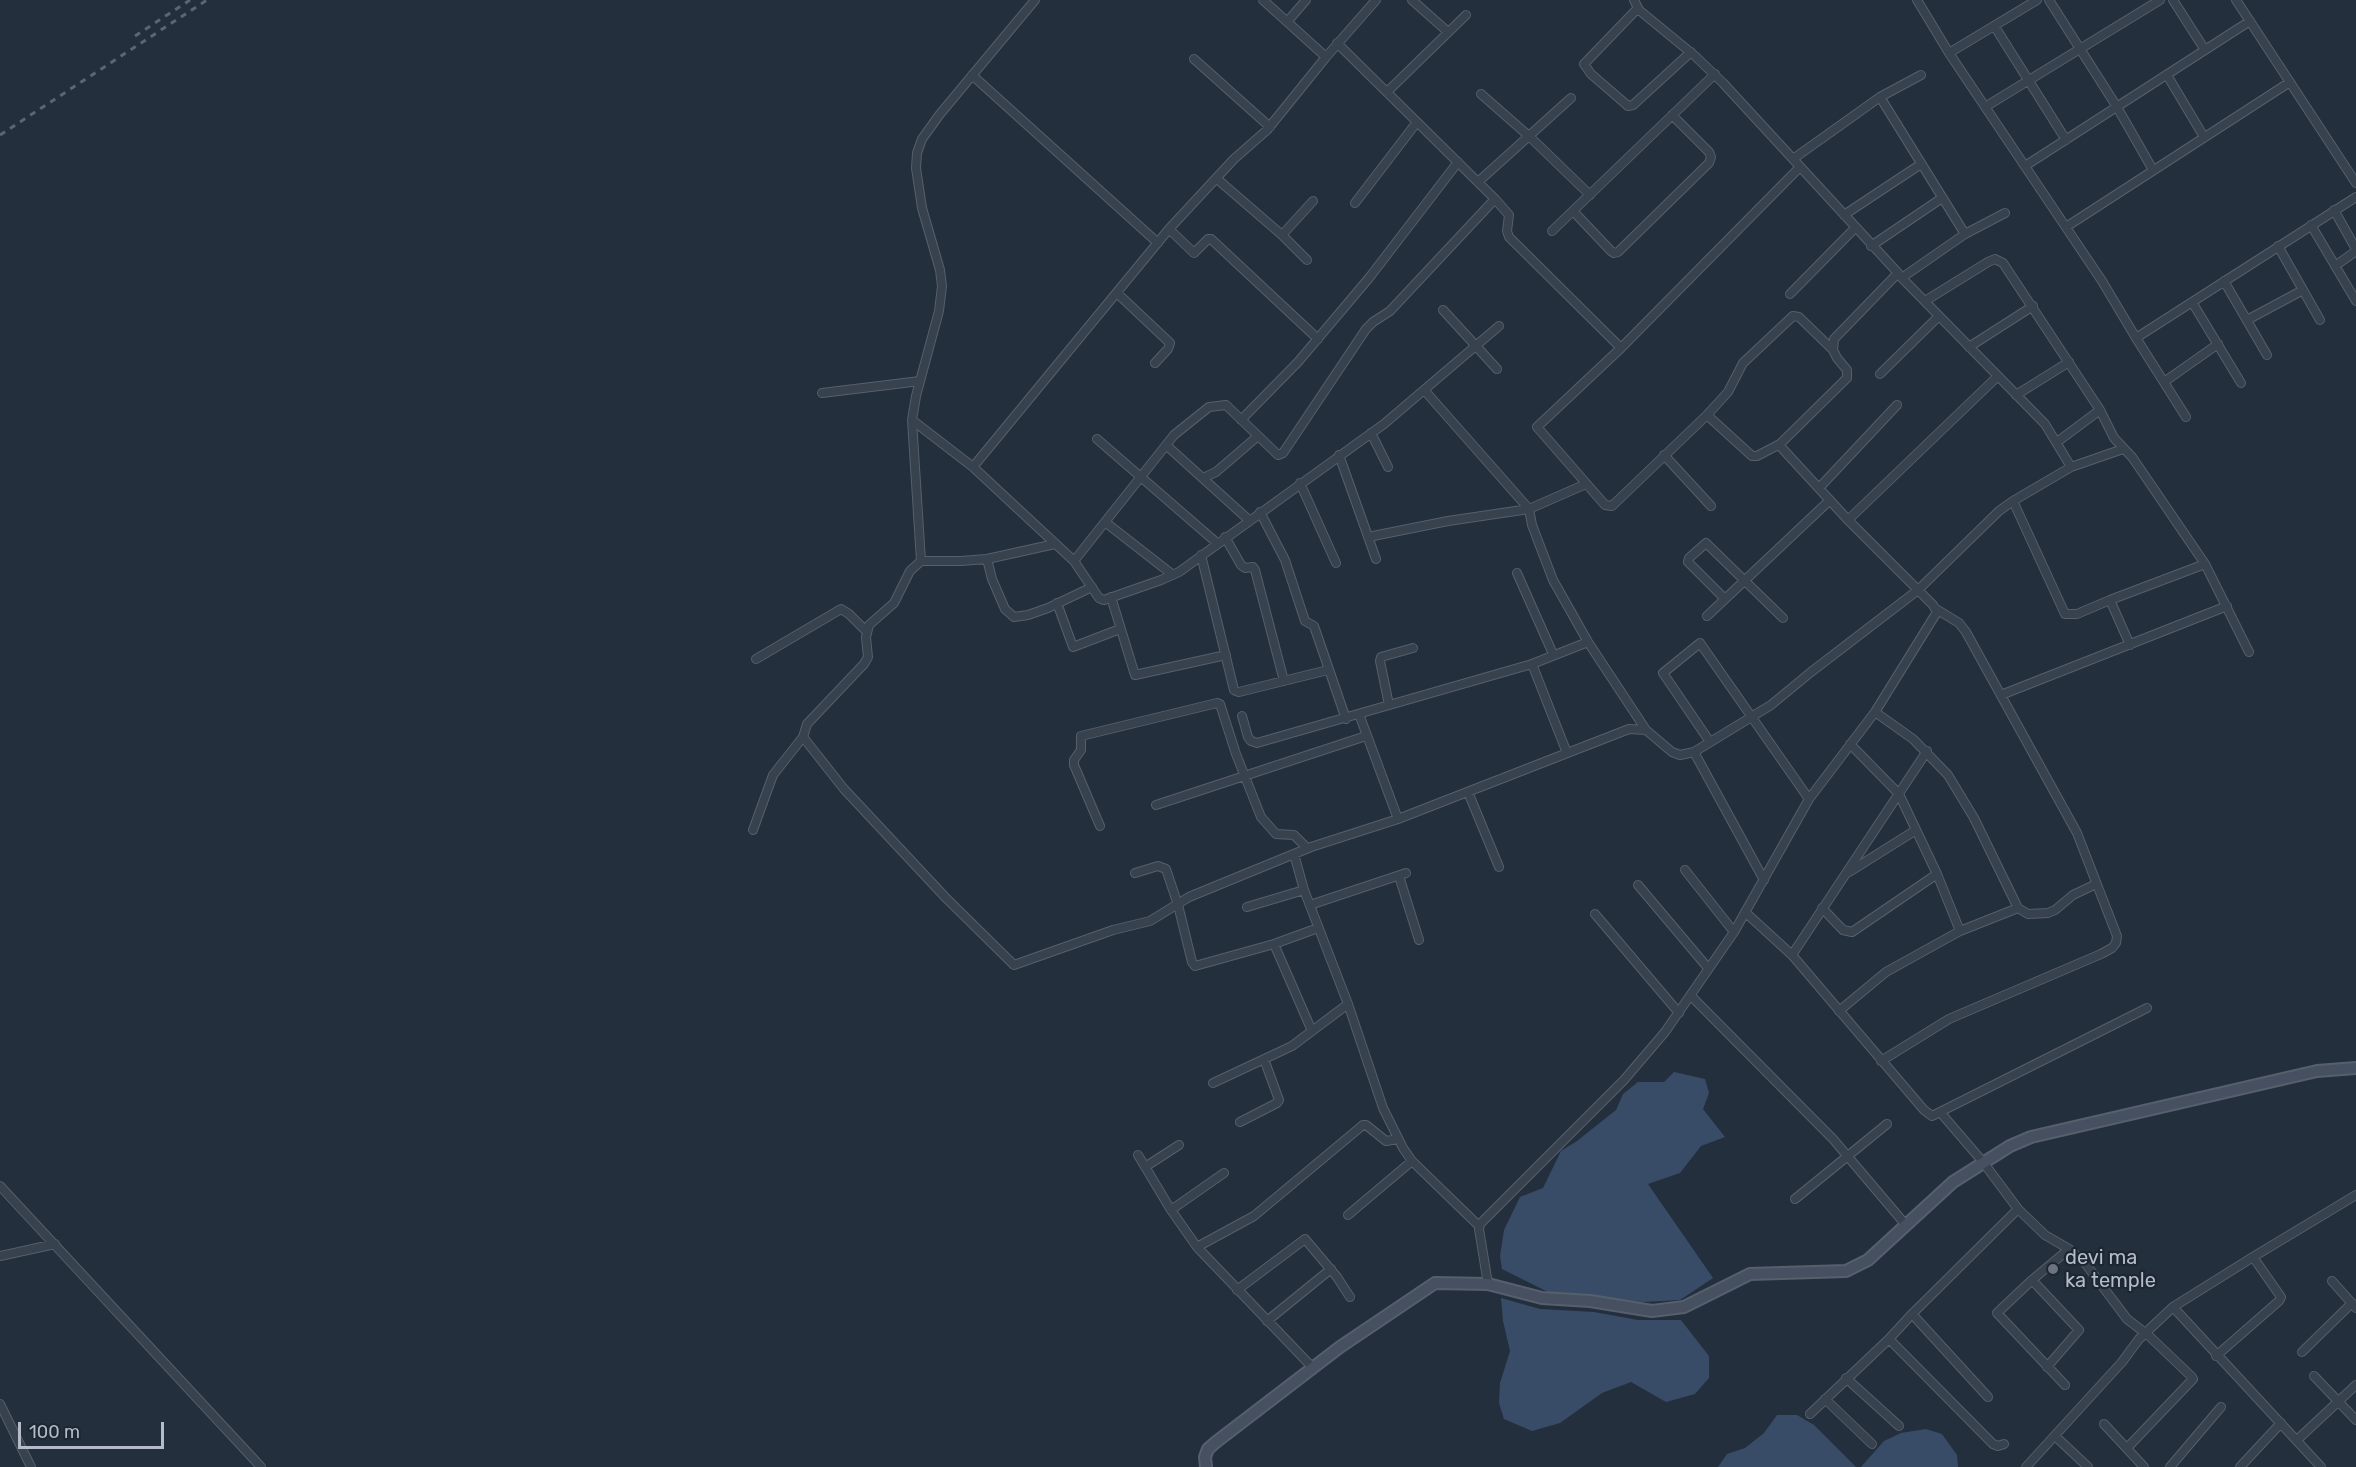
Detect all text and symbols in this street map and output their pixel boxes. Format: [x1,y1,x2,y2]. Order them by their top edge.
place label: devi ma ka temple [2065,1246,2156,1293]
marker: devi ma ka temple [2046,1262,2060,1276]
scale bar [21,1410,166,1448]
text: 100 m [29,1421,80,1443]

